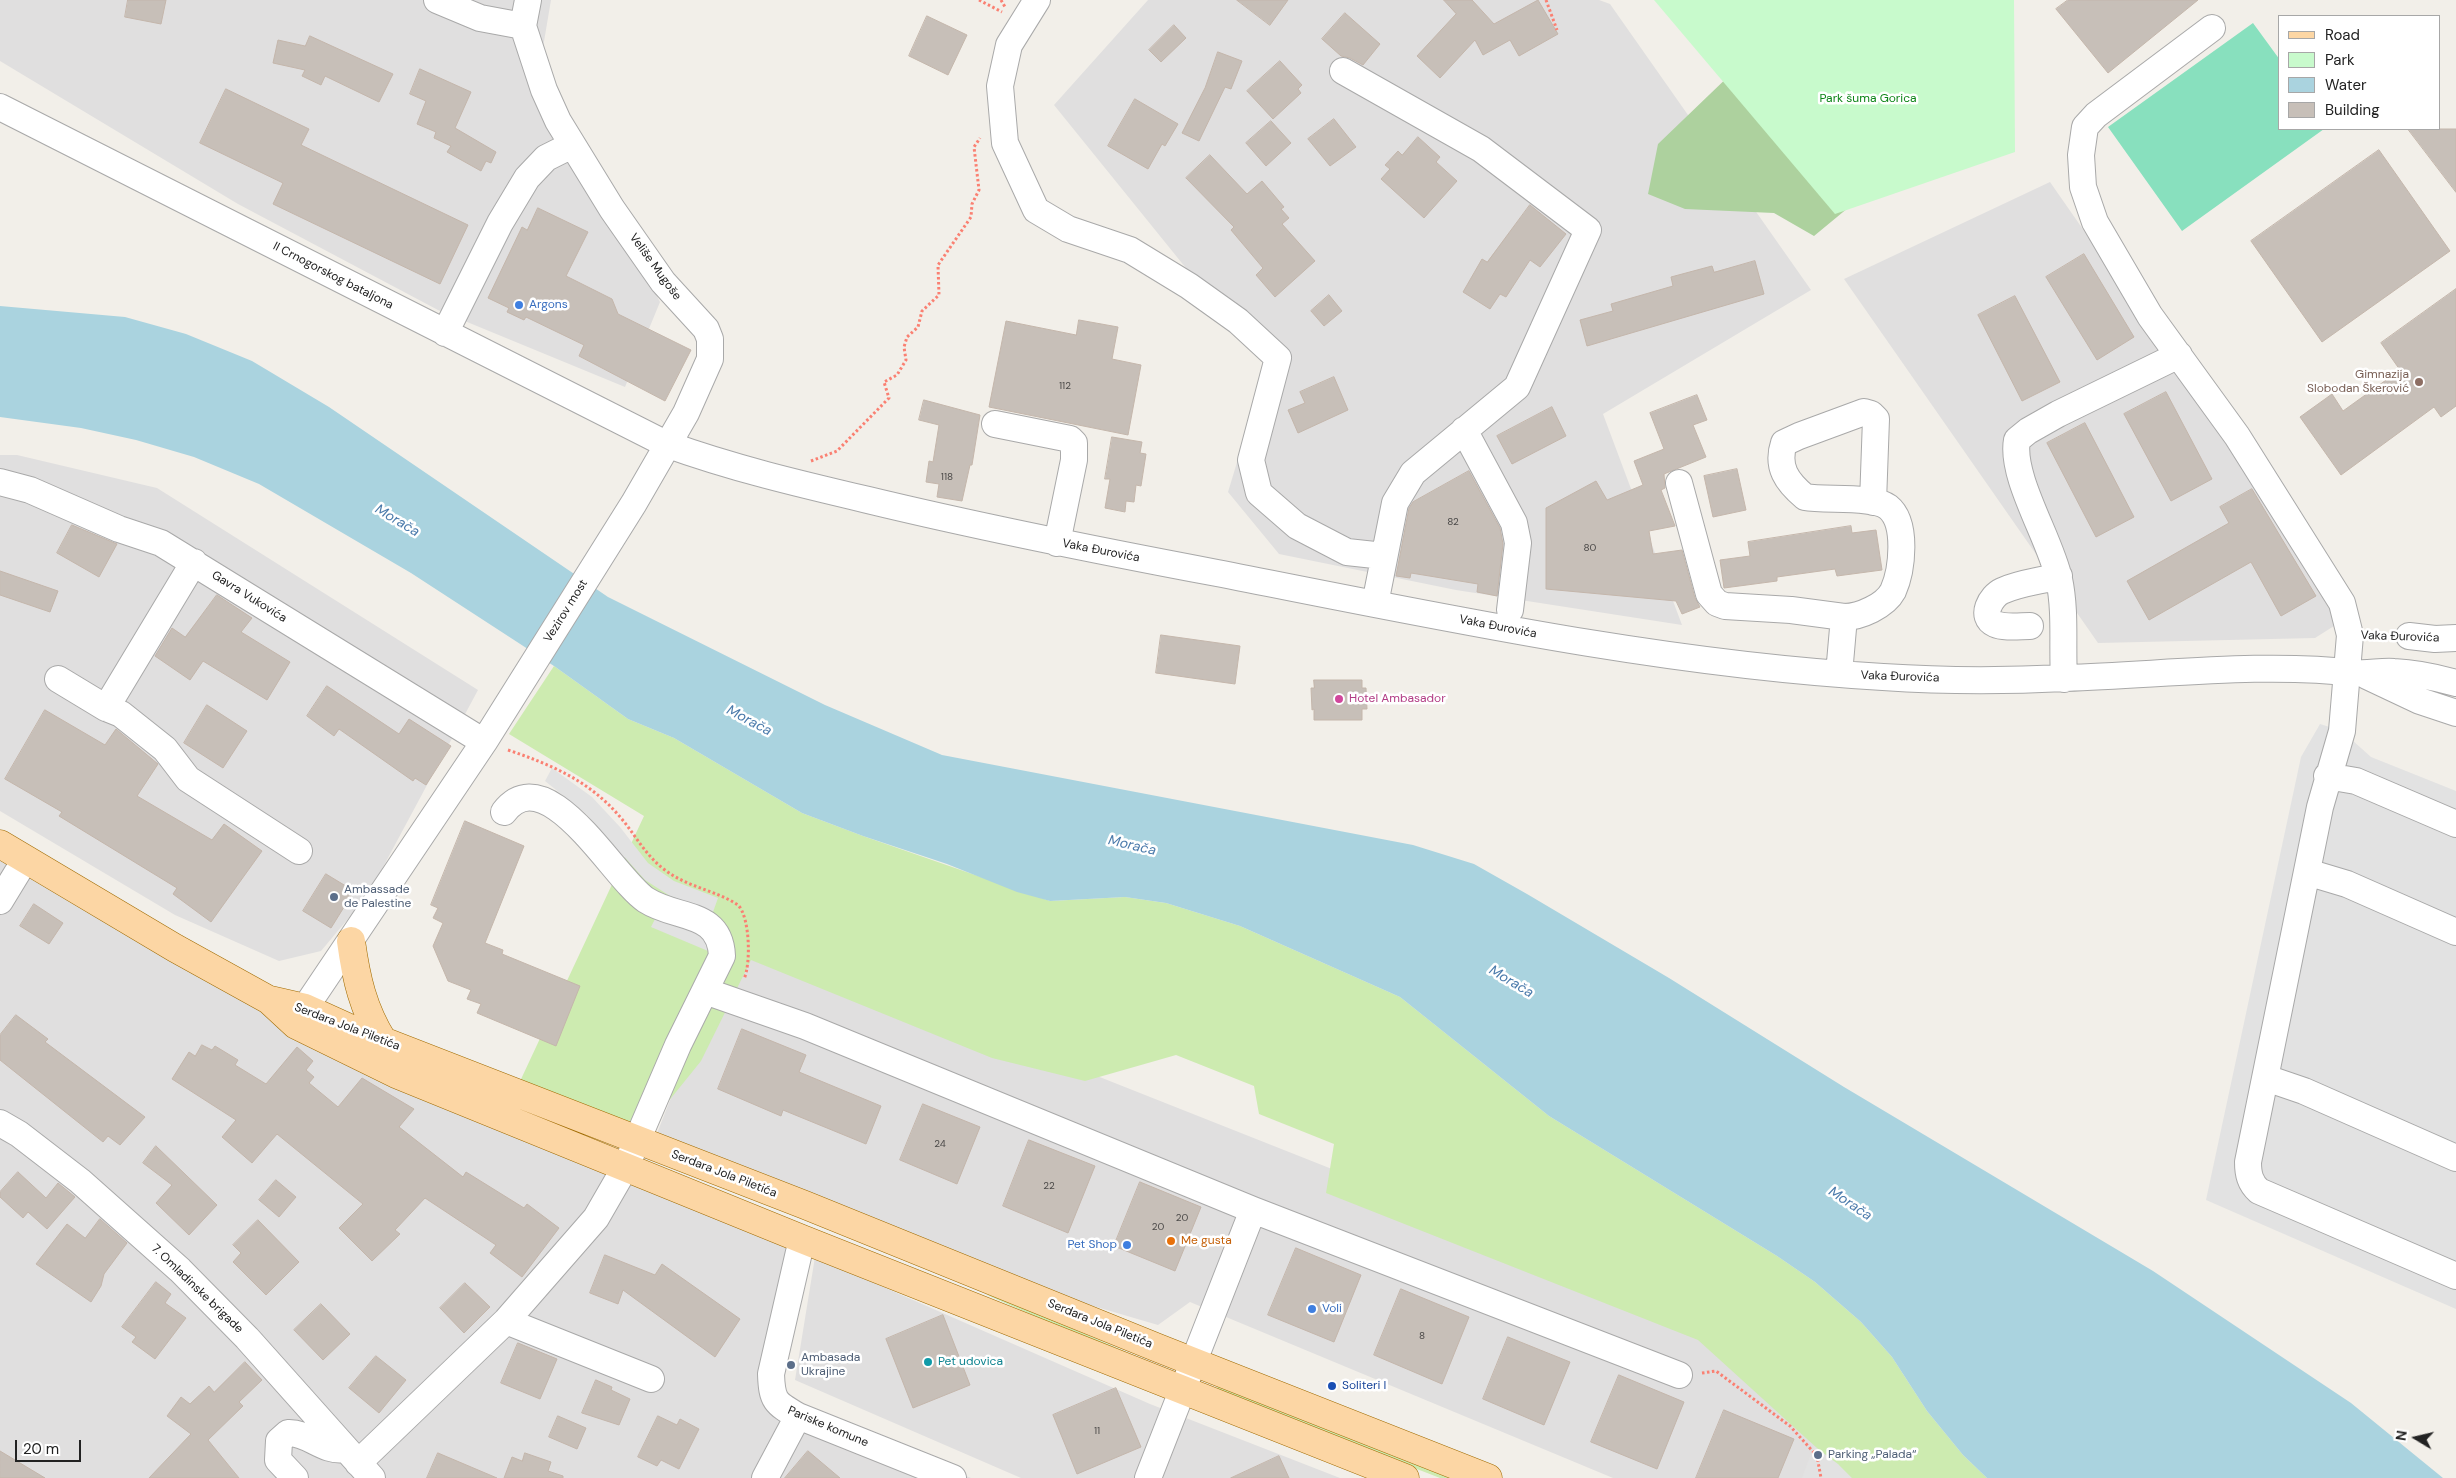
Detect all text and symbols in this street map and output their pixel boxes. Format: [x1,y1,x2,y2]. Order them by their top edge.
legend [2278,15,2441,130]
text: Road [2325,25,2360,45]
text: Park [2325,50,2355,70]
text: Water [2325,75,2366,95]
park label: Park šuma Gorica [1819,92,1917,106]
text: Building [2325,100,2380,120]
street label: Veliše Mugoše [626,231,684,303]
street label: II Crnogorskog bataljona [270,239,396,313]
place label: Argons [529,298,568,312]
marker: Argons [513,299,525,311]
place label: Gimnazija Slobodan Škerović [2307,368,2409,396]
marker: Gimnazija Slobodan Škerović [2413,376,2425,388]
house number: 112 [1059,380,1071,392]
house number: 118 [941,471,953,483]
water label: Morača [372,501,422,541]
house number: 82 [1447,516,1459,528]
street label: Vaka Đurovića [1061,536,1141,566]
house number: 80 [1584,542,1596,554]
street label: Gavra Vukovića [209,568,289,626]
street label: Vezirov most [541,577,591,645]
street label: Vaka Đurovića [1458,612,1538,642]
street label: Vaka Đurovića [2360,628,2440,646]
street label: Vaka Đurovića [1860,668,1940,686]
place label: Hotel Ambasador [1349,692,1446,706]
marker: Hotel Ambasador [1333,693,1345,705]
water label: Morača [724,702,774,740]
water label: Morača [1106,832,1158,860]
place label: Ambassade de Palestine [344,883,411,911]
marker: Ambassade de Palestine [328,891,340,903]
water label: Morača [1486,962,1536,1002]
street label: Serdara Jola Piletića [292,1000,402,1054]
house number: 24 [934,1138,946,1150]
street label: Serdara Jola Piletića [669,1147,779,1201]
house number: 22 [1043,1180,1055,1192]
water label: Morača [1825,1183,1875,1225]
house number: 20 [1176,1212,1188,1224]
house number: 20 [1152,1221,1164,1233]
place label: Me gusta [1181,1234,1232,1248]
marker: Me gusta [1165,1235,1177,1247]
place label: Pet Shop [1067,1238,1117,1252]
marker: Pet Shop [1121,1239,1133,1251]
street label: 7. Omladinske brigade [148,1242,246,1336]
street label: Serdara Jola Piletića [1045,1296,1155,1352]
place label: Voli [1322,1302,1342,1316]
marker: Voli [1306,1303,1318,1315]
house number: 8 [1419,1330,1425,1342]
place label: Ambasada Ukrajine [801,1351,860,1379]
place label: Pet udovica [938,1355,1003,1369]
marker: Pet udovica [922,1356,934,1368]
marker: Ambasada Ukrajine [785,1359,797,1371]
place label: Soliteri I [1342,1379,1386,1393]
marker: Soliteri I [1326,1380,1338,1392]
street label: Pariske komune [786,1404,870,1450]
north arrow [2391,1413,2441,1463]
house number: 11 [1094,1425,1100,1437]
text: N [2391,1429,2411,1442]
scale bar [18,1430,84,1462]
text: 20 m [23,1439,59,1459]
place label: Parking „Palada“ [1828,1448,1916,1462]
marker: Parking „Palada“ [1812,1449,1824,1461]

